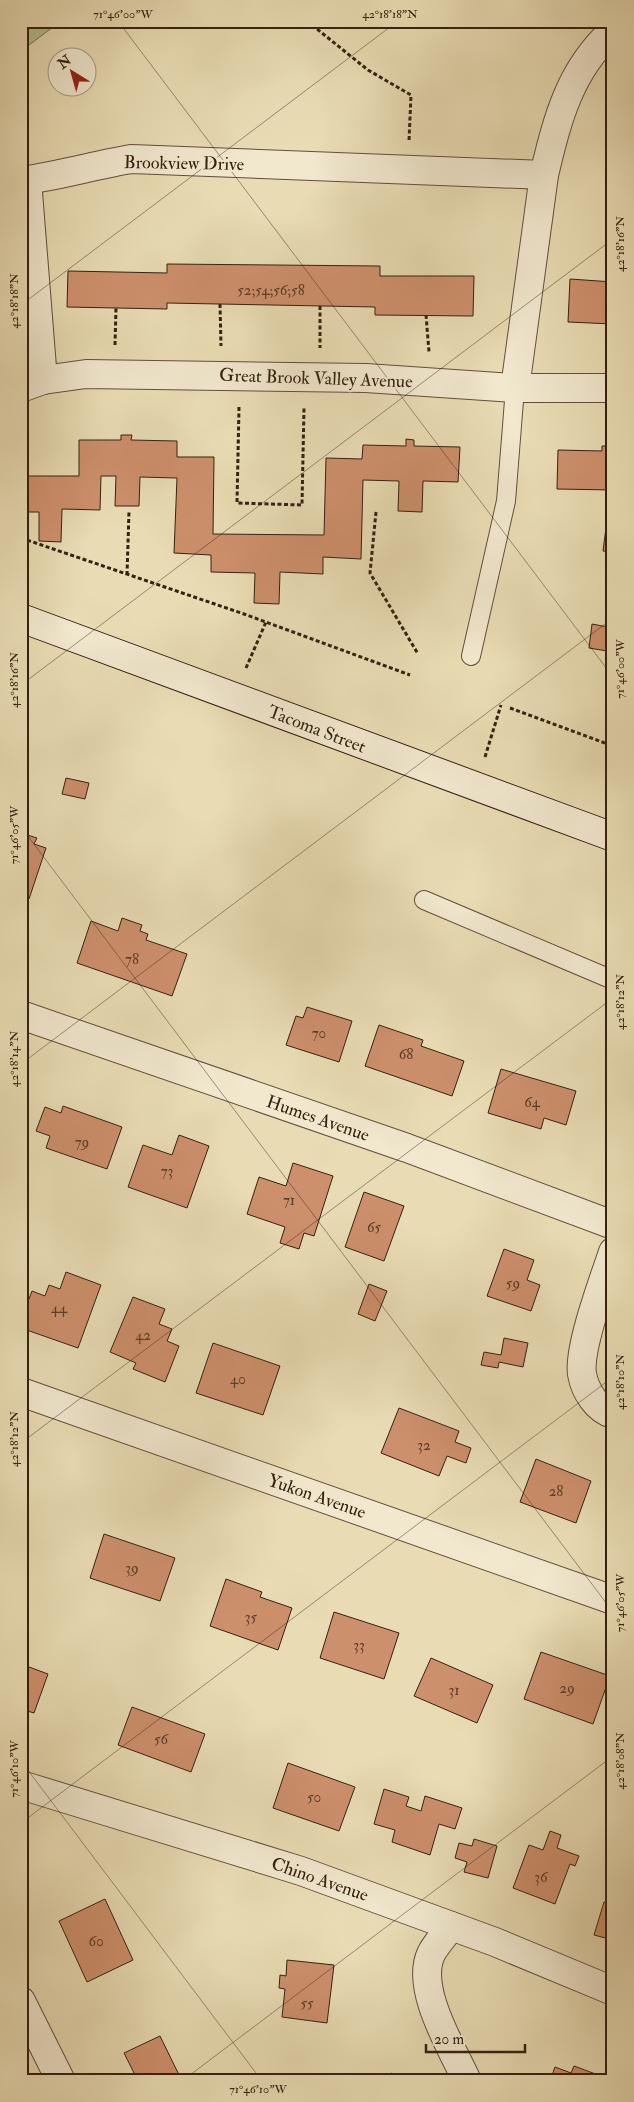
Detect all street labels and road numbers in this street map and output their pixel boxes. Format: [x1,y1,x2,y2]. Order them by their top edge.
street label: Brookview Drive [124,151,245,176]
street label: Great Brook Valley Avenue [219,364,414,393]
street label: Tacoma Street [265,700,369,759]
street label: Humes Avenue [263,1090,373,1147]
street label: Yukon Avenue [265,1469,369,1524]
street label: Chino Avenue [268,1852,372,1907]

